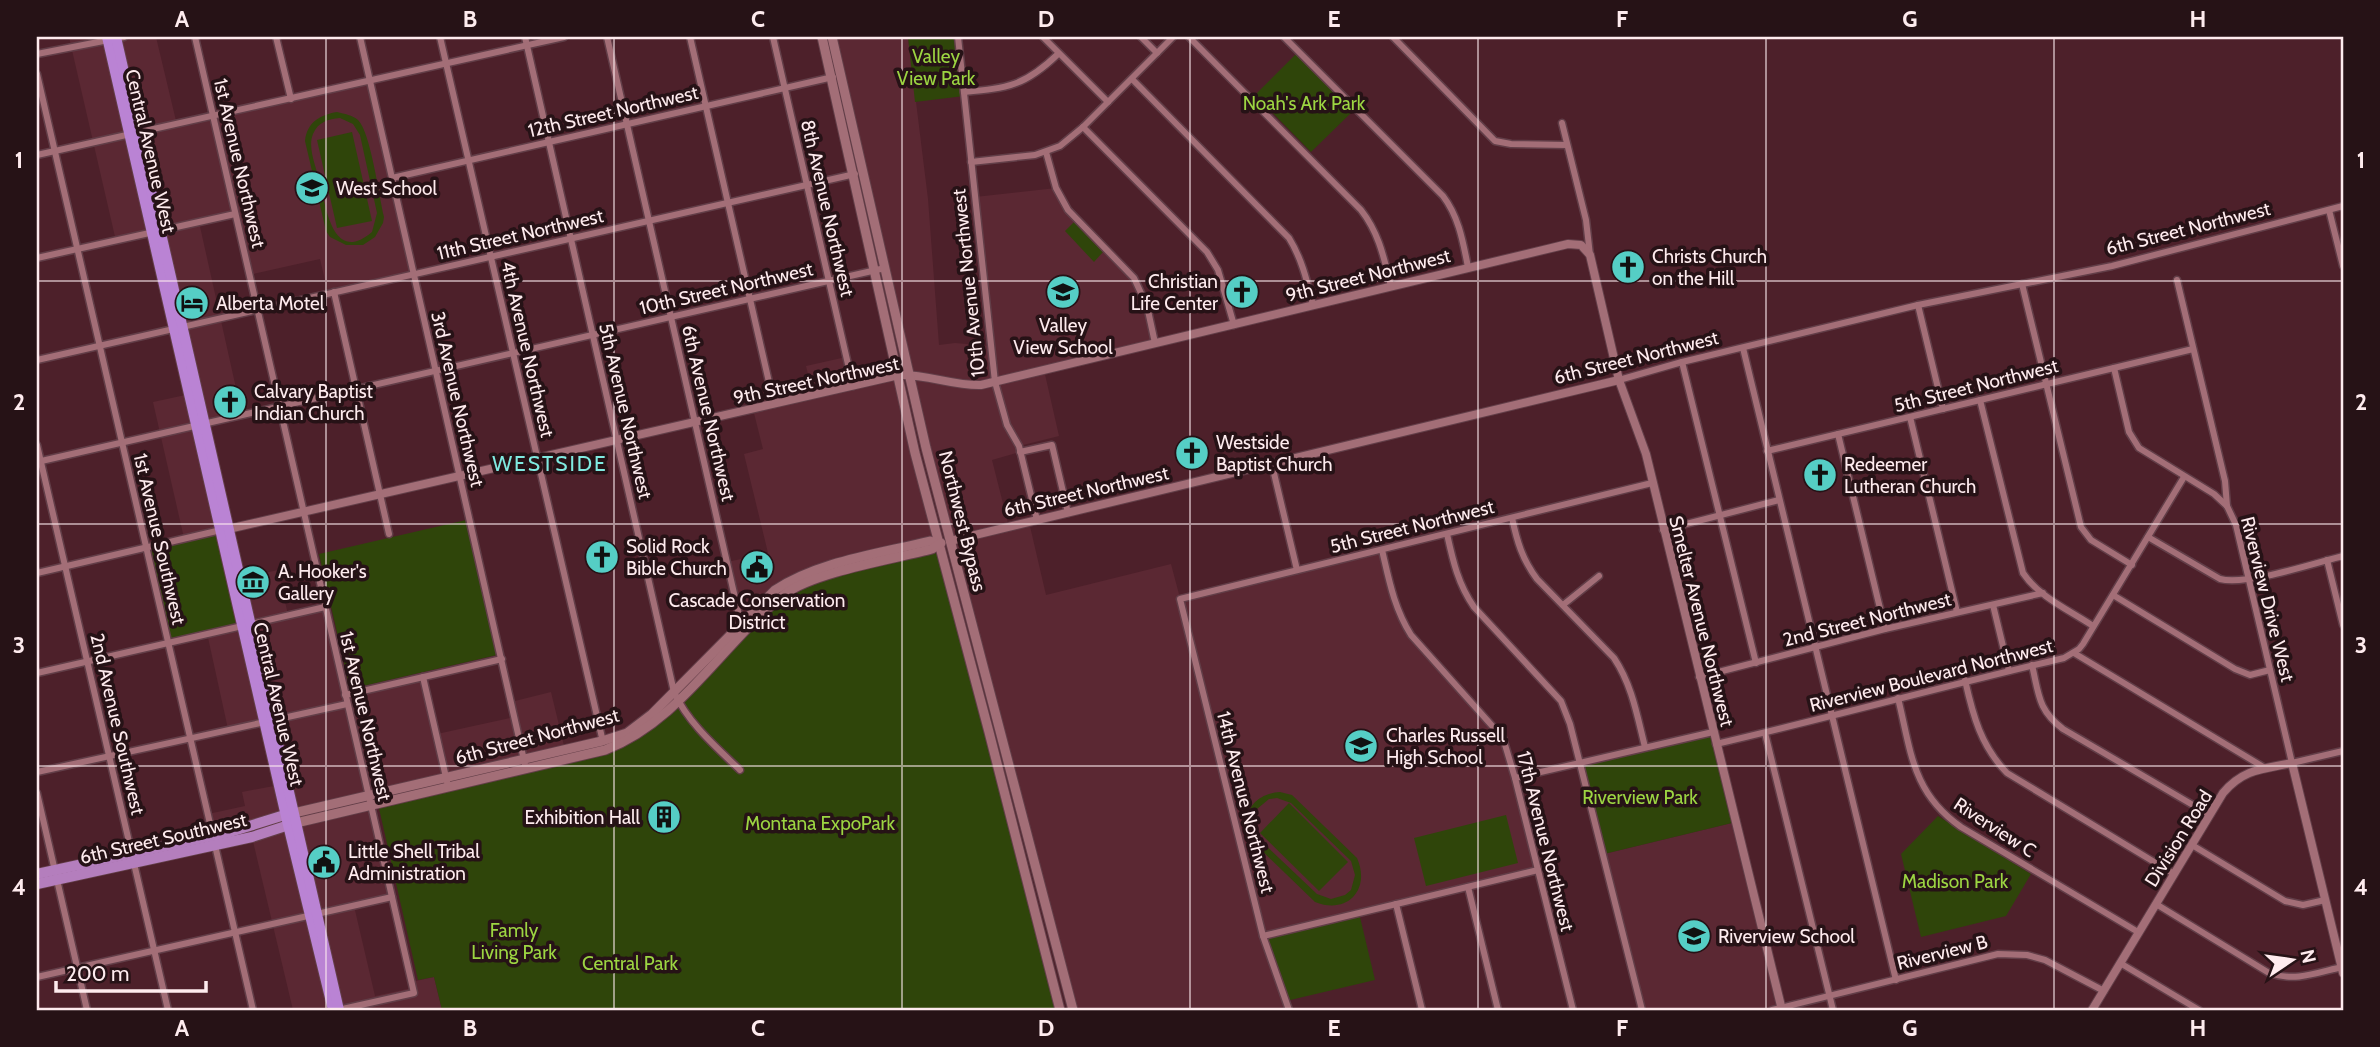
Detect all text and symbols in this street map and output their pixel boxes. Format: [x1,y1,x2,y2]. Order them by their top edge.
text: A [175,5,190,33]
text: B [463,5,477,33]
text: C [751,5,765,33]
text: D [1038,5,1054,33]
text: E [1327,5,1341,33]
text: F [1616,5,1628,33]
text: G [1902,5,1918,33]
text: H [2190,5,2206,33]
park label: Valley View Park [897,45,976,90]
street label: Central Avenue West [120,67,181,236]
street label: 1st Avenue Northwest [209,76,270,251]
street label: 12th Street Northwest [526,81,701,142]
park label: Noah's Ark Park [1243,92,1366,115]
street label: 8th Avenue Northwest [796,117,859,299]
text: 1 [15,146,23,174]
text: 1 [2357,146,2365,174]
school or university icon: West School [293,169,331,207]
place label: West School [336,177,437,200]
street label: 10th Avenue Northwest [947,187,990,378]
street label: 6th Street Northwest [2104,197,2273,260]
street label: 11th Street Northwest [435,204,606,265]
street label: 9th Street Northwest [1284,244,1453,307]
place label: Christs Church on the Hill [1652,245,1767,290]
church icon: Christs Church on the Hill [1609,248,1647,286]
street label: 10th Street Northwest [637,257,816,320]
street label: 4th Avenue Northwest [496,259,559,440]
place label: Christian Life Center [1131,270,1218,315]
school or university icon: Valley View School [1044,273,1082,311]
church icon: Christian Life Center [1223,273,1261,311]
hotel icon: Alberta Motel [173,284,211,322]
place label: Alberta Motel [216,292,325,315]
street label: 3rd Avenue Northwest [426,309,489,490]
place label: Valley View School [1013,314,1113,359]
street label: 5th Avenue Northwest [594,321,657,502]
street label: 6th Avenue Northwest [677,323,740,504]
street label: 6th Street Northwest [1552,326,1721,389]
street label: 9th Street Northwest [731,352,902,409]
street label: 5th Street Northwest [1892,354,2061,417]
place label: Calvary Baptist Indian Church [254,380,374,425]
church icon: Calvary Baptist Indian Church [211,383,249,421]
text: 2 [13,388,25,416]
text: 2 [2355,388,2367,416]
place label: Westside Baptist Church [1216,431,1333,476]
church icon: Westside Baptist Church [1173,434,1211,472]
street label: Northwest Bypass [934,448,991,594]
street label: 1st Avenue Southwest [129,451,191,628]
district label: WESTSIDE [492,451,608,476]
place label: Redeemer Lutheran Church [1844,453,1976,498]
church icon: Redeemer Lutheran Church [1801,456,1839,494]
street label: 6th Street Northwest [1001,461,1171,522]
street label: 5th Street Northwest [1328,495,1497,558]
street label: Smelter Avenue Northwest [1664,513,1739,729]
street label: Riverview Drive West [2236,514,2299,685]
place label: Solid Rock Bible Church [626,535,727,580]
church icon: Solid Rock Bible Church [583,538,621,576]
public building icon: Cascade Conservation District [738,548,776,586]
place label: A. Hooker's Gallery [278,560,367,605]
museum icon: A. Hooker's Gallery [234,563,272,601]
street label: 2nd Street Northwest [1781,587,1954,651]
place label: Cascade Conservation District [669,589,845,634]
street label: Central Avenue West [248,620,309,789]
street label: 1st Avenue Northwest [335,629,396,804]
text: 3 [13,631,25,659]
street label: 2nd Avenue Southwest [85,631,150,818]
text: 3 [2355,631,2367,659]
street label: Riverview Boulevard Northwest [1807,634,2056,717]
street label: 6th Street Northwest [453,703,622,769]
street label: 14th Avenue Northwest [1212,709,1279,896]
place label: Charles Russell High School [1386,724,1506,769]
school or university icon: Charles Russell High School [1342,727,1380,765]
street label: 17th Avenue Northwest [1512,749,1579,934]
park label: Riverview Park [1582,786,1698,809]
street label: Division Road [2140,786,2217,891]
street label: Riverview C [1949,792,2040,863]
building icon: Exhibition Hall [645,798,683,836]
place label: Exhibition Hall [524,806,641,829]
street label: 6th Street Southwest [77,808,249,869]
park label: Montana ExpoPark [745,812,896,835]
place label: Little Shell Tribal Administration [348,840,480,885]
public building icon: Little Shell Tribal Administration [305,843,343,881]
park label: Madison Park [1902,870,2009,893]
text: 4 [12,873,26,901]
text: 4 [2354,873,2368,901]
school or university icon: Riverview School [1675,917,1713,955]
park label: Famly Living Park [471,919,557,964]
place label: Riverview School [1718,925,1855,948]
north arrow [2258,925,2328,995]
street label: Riverview B [1894,930,1990,975]
text: N [2295,947,2321,965]
scale bar [56,949,206,993]
park label: Central Park [582,952,678,975]
text: 200 m [66,961,129,986]
text: A [175,1014,190,1042]
text: B [463,1014,477,1042]
text: C [751,1014,765,1042]
text: D [1038,1014,1054,1042]
text: E [1327,1014,1341,1042]
text: F [1616,1014,1628,1042]
text: G [1902,1014,1918,1042]
text: H [2190,1014,2206,1042]

